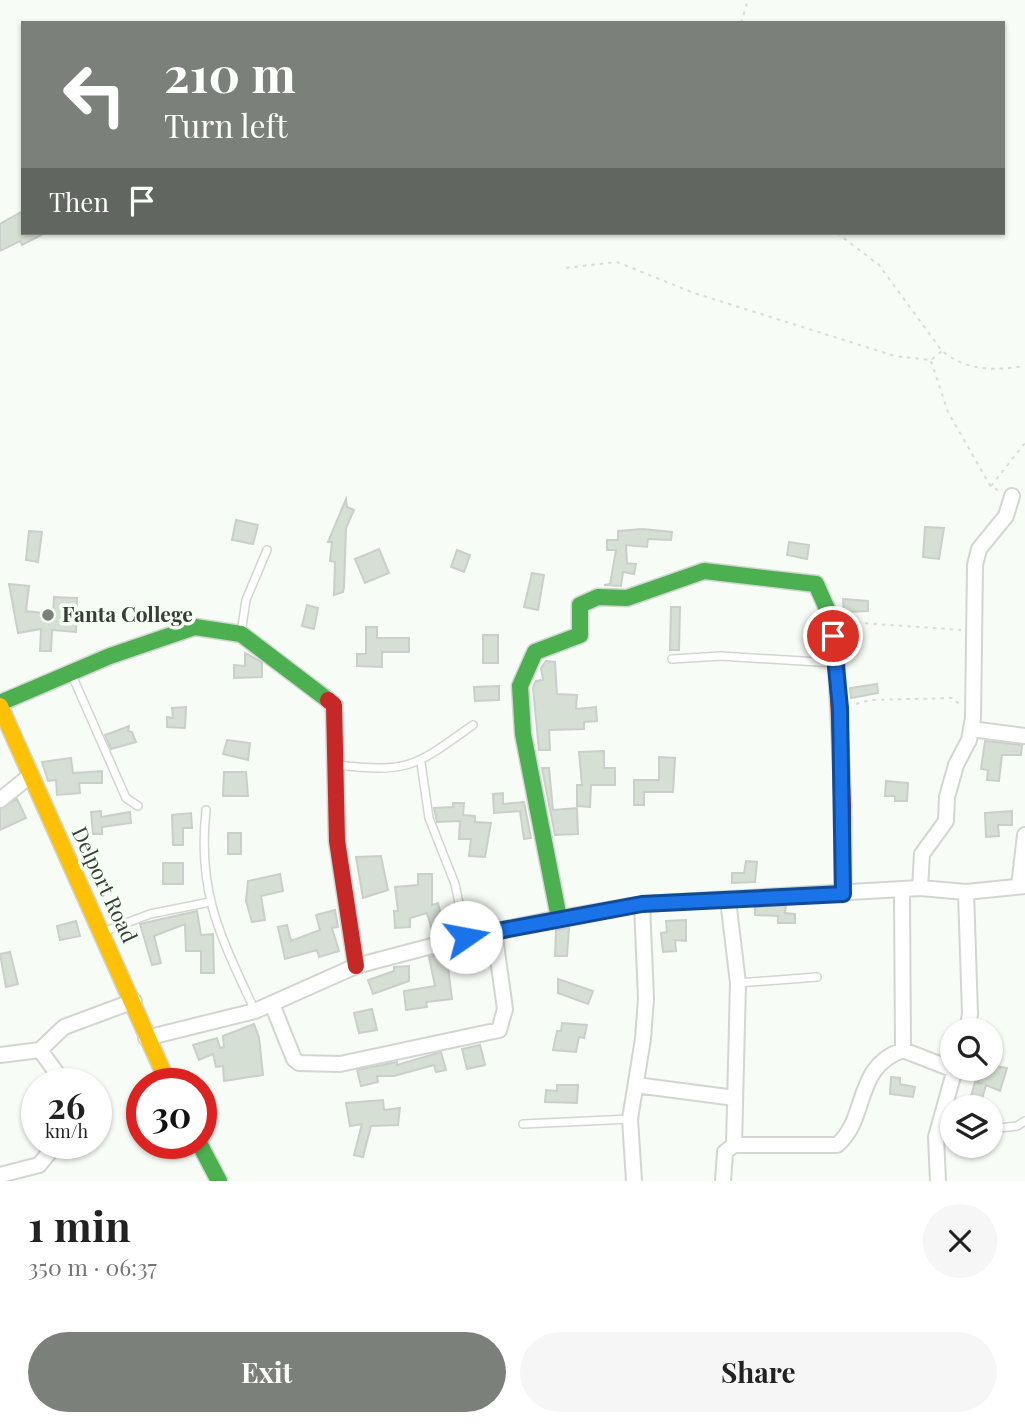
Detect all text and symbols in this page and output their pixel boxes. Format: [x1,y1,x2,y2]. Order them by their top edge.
text: 210 m [164,40,296,105]
icon: left [49,49,140,140]
text: Turn left [164,103,288,146]
icon: arrive [123,182,161,220]
text: Then [49,184,109,219]
place label: Fanta College [62,599,193,627]
pin [803,606,863,666]
marker: Fanta College [40,607,56,623]
icon: arrive [814,617,852,655]
street label: Delport Road [67,822,145,947]
position arrow [429,900,503,974]
map controls [940,1018,1003,1158]
button: search [940,1018,1003,1081]
speed limit sign: 30 [126,1068,217,1159]
text: 26 [48,1081,85,1128]
button: layers [940,1095,1003,1158]
text: km/h [45,1119,88,1143]
text: 1 min [28,1197,131,1253]
button: close [923,1204,997,1278]
text: 350 m · 06:37 [28,1251,157,1282]
button: Exit [28,1332,506,1412]
button: Share [520,1332,997,1412]

